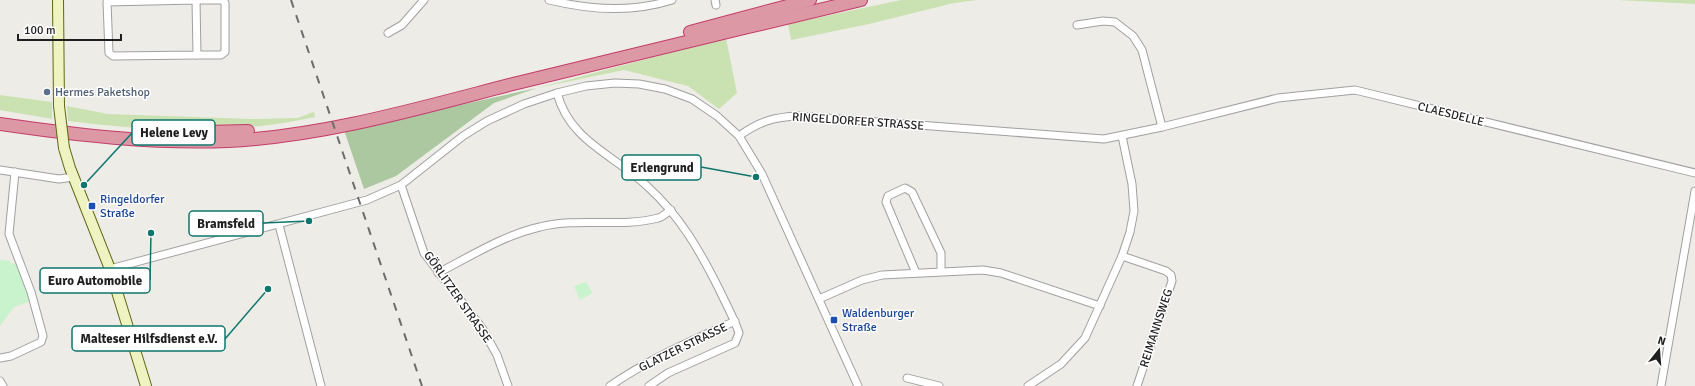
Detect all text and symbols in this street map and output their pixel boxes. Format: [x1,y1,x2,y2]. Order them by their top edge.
scale bar [18,16,121,42]
text: 100 m [24,23,56,38]
place label: Hermes Paketshop [55,85,150,100]
marker: Hermes Paketshop [42,87,52,97]
street label: CLAESDELLE [1416,99,1486,130]
street label: RINGELDORFER STRASSE [791,109,925,134]
callout: Helene Levy [132,120,215,145]
text: Helene Levy [140,125,208,141]
callout: Erlengrund [622,155,701,180]
text: Erlengrund [630,160,694,176]
place label: Ringeldorfer Straße [100,192,165,221]
marker: Ringeldorfer Straße [87,201,97,211]
callout: Bramsfeld [189,211,263,236]
text: Bramsfeld [197,216,255,232]
street label: GÖRLITZER STRASSE [420,248,495,346]
callout: Euro Automobile [40,268,150,293]
text: Euro Automobile [48,273,143,289]
street label: REIMANNSWEG [1137,287,1176,369]
place label: Waldenburger Straße [842,306,915,335]
marker: Waldenburger Straße [829,315,839,325]
street label: GLATZER STRASSE [636,319,730,375]
callout: Malteser Hilfsdienst e.V. [72,326,225,351]
north arrow [1639,330,1679,370]
text: Malteser Hilfsdienst e.V. [80,331,218,347]
text: N [1656,334,1667,348]

